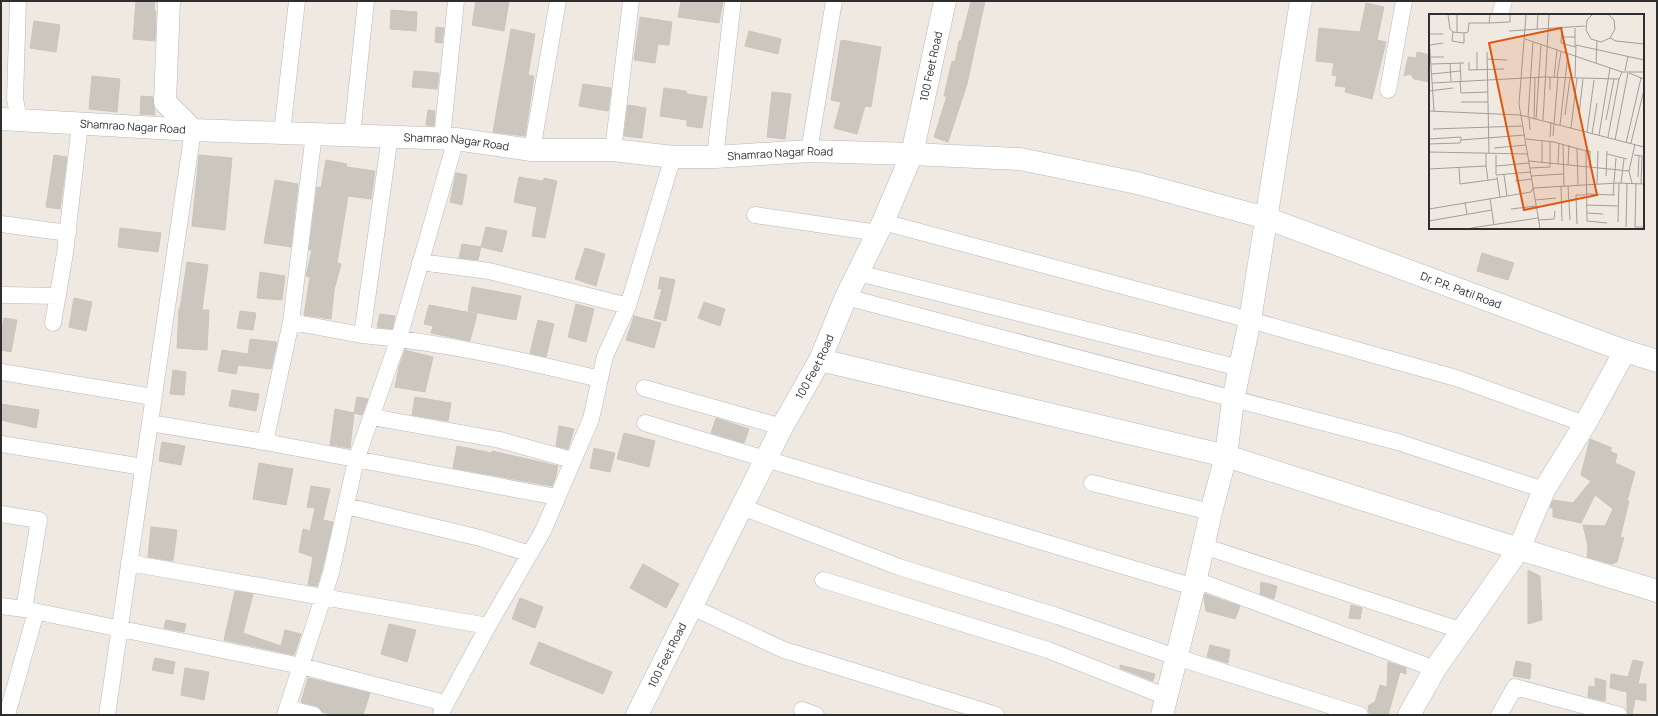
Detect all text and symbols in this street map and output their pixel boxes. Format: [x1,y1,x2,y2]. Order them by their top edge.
inset map [1429,14,1644,229]
street label: 100 Feet Road [916,30,945,102]
street label: Shamrao Nagar Road [79,116,186,137]
street label: Shamrao Nagar Road [403,129,510,154]
street label: Shamrao Nagar Road [727,143,833,163]
street label: Dr. P.R. Patil Road [1418,268,1504,312]
street label: 100 Feet Road [791,332,837,402]
street label: 100 Feet Road [644,620,689,690]

